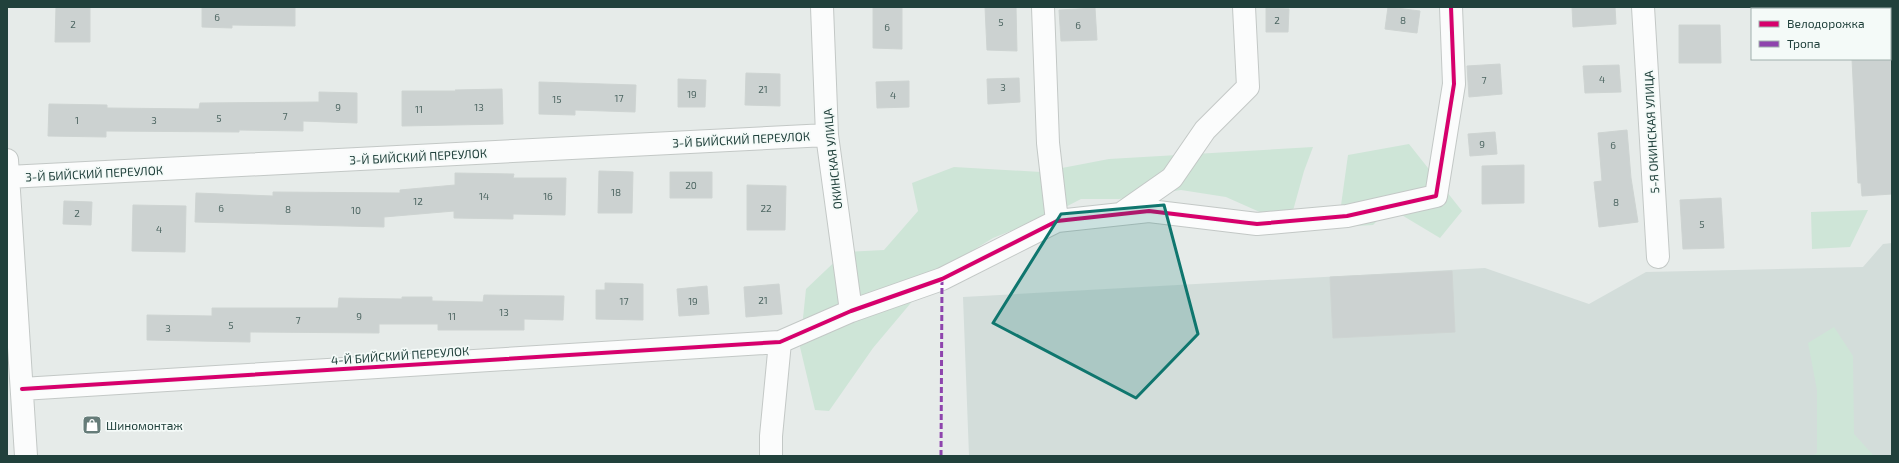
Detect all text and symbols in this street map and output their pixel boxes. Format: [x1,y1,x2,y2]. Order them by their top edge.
legend [1751,8,1891,60]
house number: 6 [214,11,220,23]
house number: 2 [1274,14,1280,26]
house number: 8 [1400,14,1406,26]
house number: 5 [998,16,1004,28]
text: Велодорожка [1787,16,1865,30]
house number: 2 [70,18,76,30]
house number: 6 [1075,19,1081,31]
house number: 6 [884,21,890,33]
text: Тропа [1787,36,1820,50]
street label: 5-Я ОКИНСКАЯ УЛИЦА [1641,70,1661,194]
house number: 4 [1599,73,1605,85]
house number: 7 [1481,74,1487,86]
house number: 3 [1000,81,1006,93]
house number: 21 [758,83,768,95]
house number: 19 [687,88,697,100]
house number: 4 [890,89,896,101]
house number: 17 [614,92,624,104]
house number: 15 [552,93,562,105]
house number: 9 [335,101,341,113]
house number: 13 [474,101,484,113]
house number: 11 [415,103,423,115]
street label: ОКИНСКАЯ УЛИЦА [820,107,844,210]
house number: 7 [282,110,288,122]
house number: 5 [216,112,222,124]
house number: 1 [75,114,79,126]
house number: 3 [151,114,157,126]
street label: 3-Й БИЙСКИЙ ПЕРЕУЛОК [672,128,810,150]
house number: 9 [1479,138,1485,150]
house number: 6 [1610,139,1616,151]
street label: 3-Й БИЙСКИЙ ПЕРЕУЛОК [349,145,487,167]
street label: 3-Й БИЙСКИЙ ПЕРЕУЛОК [25,162,163,184]
house number: 20 [685,179,697,191]
house number: 18 [611,186,621,198]
house number: 14 [479,190,489,202]
house number: 16 [543,190,553,202]
house number: 12 [413,195,423,207]
house number: 8 [1613,196,1619,208]
house number: 6 [218,202,224,214]
house number: 22 [760,202,772,214]
house number: 8 [285,203,291,215]
house number: 10 [351,204,361,216]
house number: 2 [74,207,80,219]
house number: 5 [1699,218,1705,230]
house number: 4 [156,223,162,235]
house number: 21 [758,294,768,306]
house number: 17 [619,295,629,307]
house number: 19 [688,295,698,307]
house number: 13 [499,306,509,318]
house number: 9 [356,310,362,322]
house number: 11 [448,310,456,322]
house number: 7 [295,314,301,326]
house number: 5 [228,319,234,331]
house number: 3 [165,322,171,334]
street label: 4-Й БИЙСКИЙ ПЕРЕУЛОК [330,343,470,367]
shop icon: Шиномонтаж [81,414,103,436]
place label: Шиномонтаж [106,418,183,432]

